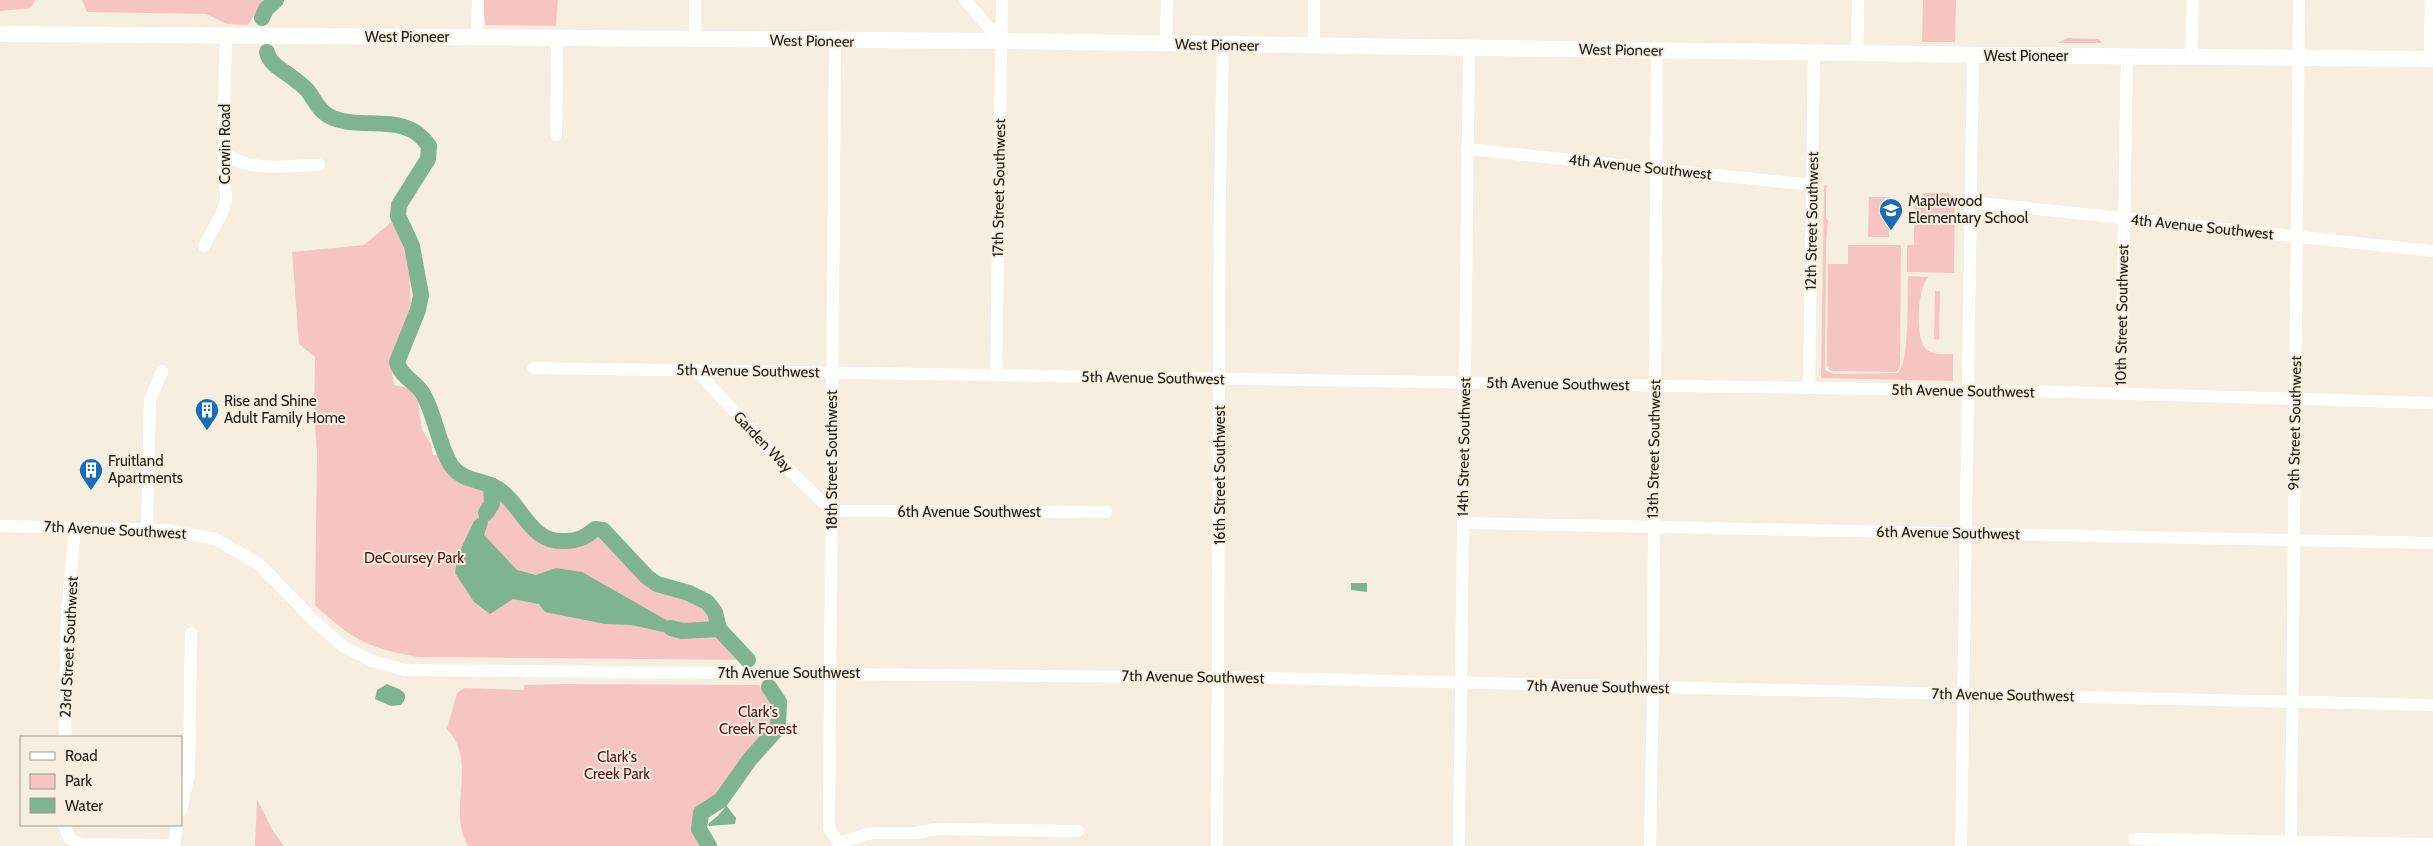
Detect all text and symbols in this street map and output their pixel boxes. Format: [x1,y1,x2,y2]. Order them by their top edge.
street label: West Pioneer [365,28,449,46]
street label: West Pioneer [770,31,855,51]
street label: West Pioneer [1175,35,1260,55]
street label: West Pioneer [1579,40,1664,60]
street label: West Pioneer [1984,47,2068,65]
street label: Corwin Road [216,104,234,184]
street label: 17th Street Southwest [989,119,1009,257]
street label: 4th Avenue Southwest [1568,151,1712,183]
street label: 12th Street Southwest [1802,151,1822,291]
place label: Maplewood Elementary School [1908,192,2029,227]
school or university icon: Maplewood Elementary School [1878,197,1904,231]
street label: 4th Avenue Southwest [2130,211,2274,243]
street label: 10th Street Southwest [2112,244,2132,386]
street label: 9th Street Southwest [2285,356,2305,490]
street label: 5th Avenue Southwest [676,361,820,381]
street label: 5th Avenue Southwest [1081,368,1225,388]
street label: 5th Avenue Southwest [1486,374,1630,394]
street label: 14th Street Southwest [1454,377,1474,517]
street label: 13th Street Southwest [1644,379,1664,519]
street label: 5th Avenue Southwest [1891,381,2035,401]
street label: 18th Street Southwest [823,390,841,530]
place label: Rise and Shine Adult Family Home [224,392,346,427]
building icon: Rise and Shine Adult Family Home [194,397,220,431]
street label: 16th Street Southwest [1211,405,1229,545]
street label: Garden Way [730,408,797,476]
place label: Fruitland Apartments [108,452,183,487]
building icon: Fruitland Apartments [78,457,104,491]
street label: 6th Avenue Southwest [897,503,1041,521]
street label: 7th Avenue Southwest [43,517,187,543]
street label: 6th Avenue Southwest [1876,523,2020,543]
park label: DeCoursey Park [364,549,464,567]
street label: 23rd Street Southwest [56,576,82,718]
street label: 7th Avenue Southwest [718,664,860,682]
street label: 7th Avenue Southwest [1121,667,1265,687]
street label: 7th Avenue Southwest [1526,677,1670,697]
street label: 7th Avenue Southwest [1931,685,2075,705]
park label: Clark's Creek Forest [719,703,797,738]
legend [20,736,182,826]
text: Road [65,747,98,765]
park label: Clark's Creek Park [584,748,650,783]
text: Park [65,772,92,790]
text: Water [65,797,103,815]

